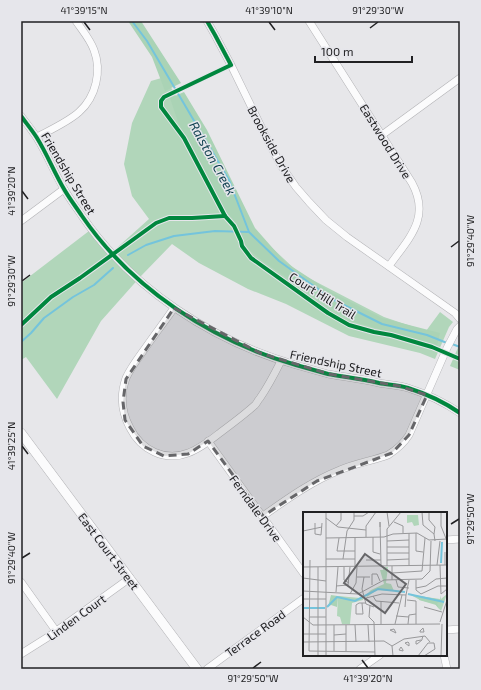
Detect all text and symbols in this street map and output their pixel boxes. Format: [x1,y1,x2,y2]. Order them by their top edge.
text: 41°39'15"N [60,4,108,16]
text: 41°39'10"N [245,4,293,16]
text: 91°29'30"W [352,4,404,16]
scale bar [315,38,412,64]
text: 100 m [321,44,353,58]
street label: Eastwood Drive [357,101,415,181]
street label: Brookside Drive [245,103,299,185]
water label: Ralston Creek [186,118,240,198]
street label: Friendship Street [39,129,99,217]
text: 41°39'20"N [5,166,17,216]
text: 91°29'40"W [464,215,476,267]
text: 91°29'30"W [5,255,17,307]
street label: Court Hill Trail [287,269,360,321]
street label: Friendship Street [289,346,384,380]
text: 41°39'25"N [5,422,17,470]
street label: Ferndale Drive [227,472,285,544]
text: 91°29'50"W [464,493,476,545]
street label: East Court Street [76,510,143,593]
inset map [303,512,447,656]
text: 91°29'40"W [5,532,17,584]
street label: Linden Court [44,591,108,643]
street label: Terrace Road [222,607,288,659]
text: 91°29'50"W [227,672,279,684]
text: 41°39'20"N [343,672,393,684]

